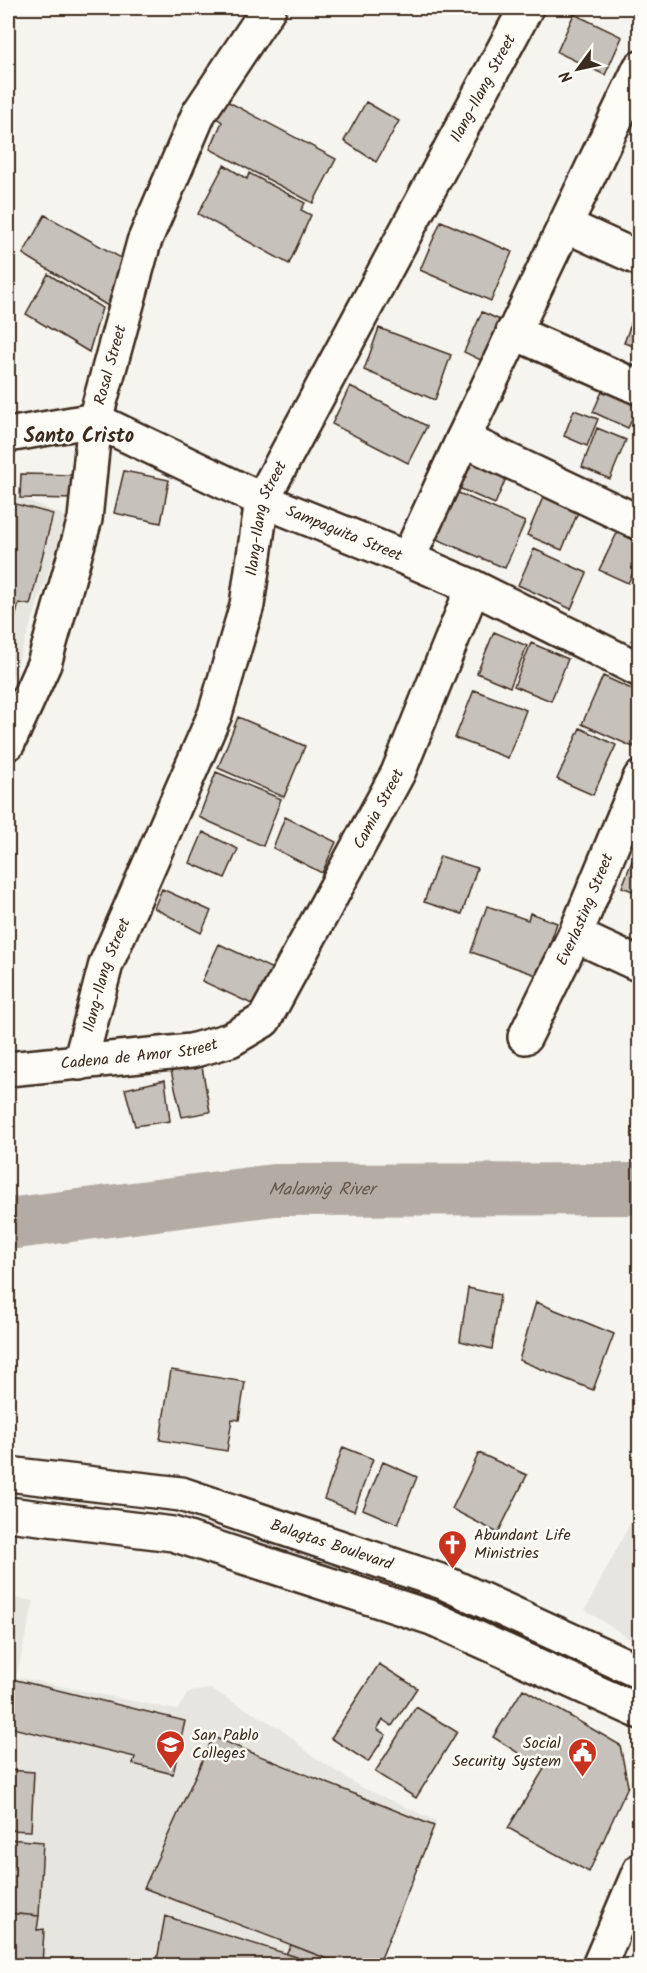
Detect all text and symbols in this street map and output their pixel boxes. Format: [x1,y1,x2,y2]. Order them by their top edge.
street label: Ilang-Ilang Street [444,29,523,147]
north arrow [548,39,608,99]
text: N [553,65,580,87]
street label: Rosal Street [87,321,133,408]
district label: Santo Cristo [24,421,134,453]
street label: Ilang-Ilang Street [239,456,294,577]
street label: Sampaguita Street [282,498,407,568]
street label: Camia Street [346,765,411,854]
street label: Everlasting Street [549,849,620,970]
street label: Ilang-Ilang Street [76,913,138,1035]
street label: Cadena de Amor Street [59,1031,221,1076]
water label: Malamig River [269,1175,379,1205]
street label: Balagtas Boulevard [267,1512,397,1577]
place label: Abundant Life Ministries [474,1523,571,1566]
church icon: Abundant Life Ministries [437,1528,469,1570]
place label: San Pablo Colleges [192,1723,259,1766]
school or university icon: San Pablo Colleges [155,1728,187,1770]
place label: Social Security System [452,1731,561,1774]
public building icon: Social Security System [566,1736,598,1778]

